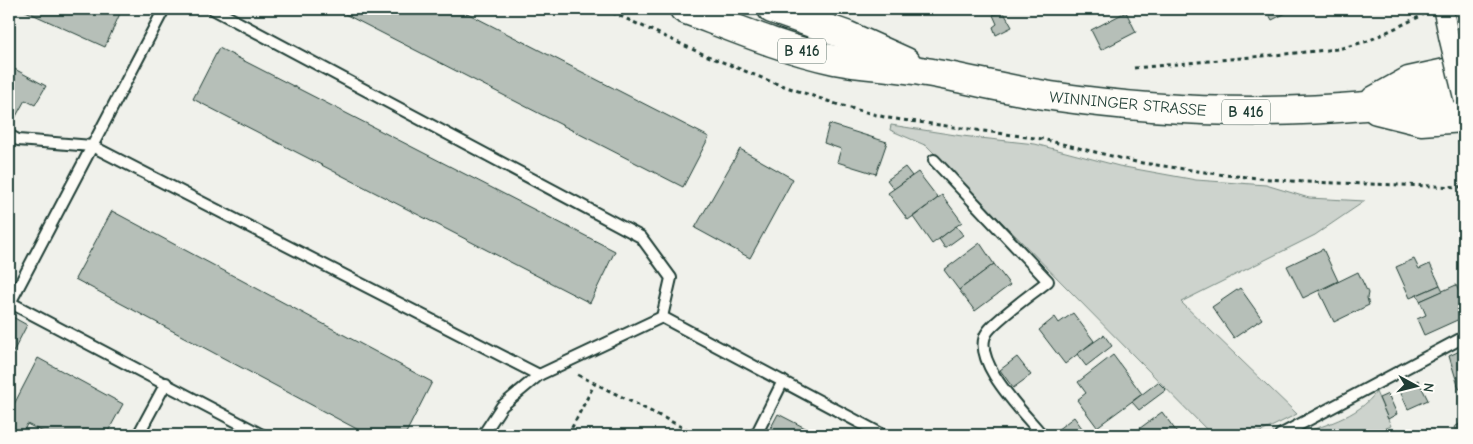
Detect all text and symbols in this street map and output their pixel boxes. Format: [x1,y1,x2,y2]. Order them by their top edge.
road number: B 416 [778,38,826,64]
street label: WINNINGER STRASSE [1049,88,1207,120]
road number: B 416 [1222,100,1270,124]
north arrow [1390,362,1440,412]
text: N [1419,382,1437,393]

